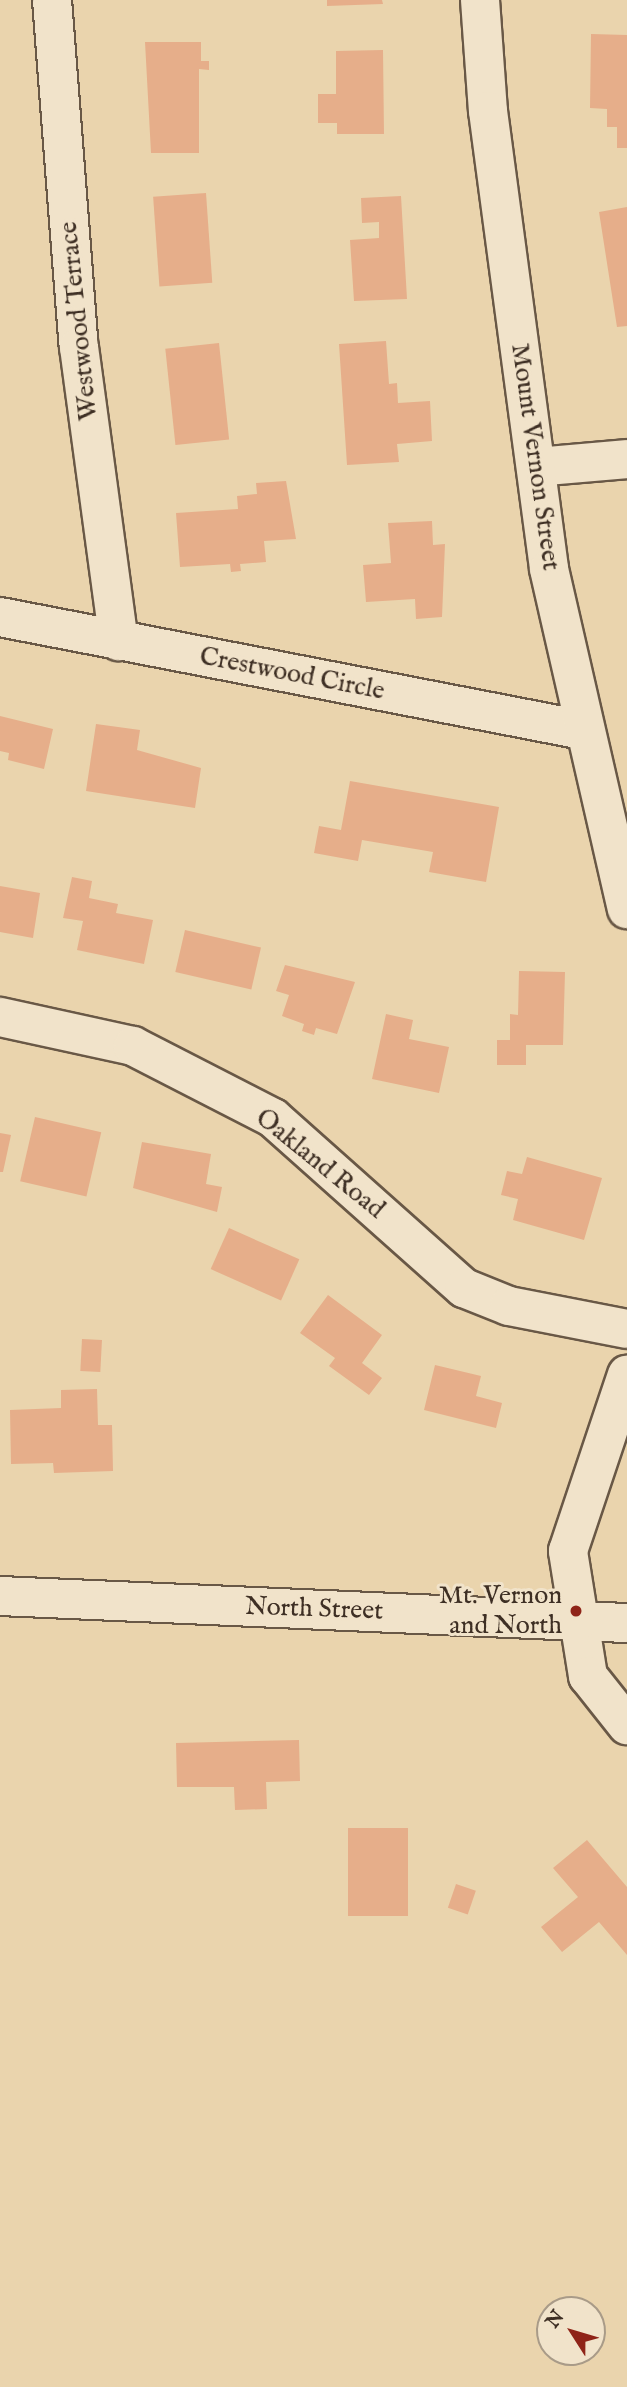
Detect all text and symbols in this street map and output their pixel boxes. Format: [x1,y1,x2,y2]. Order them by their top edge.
street label: Westwood Terrace [53,220,105,422]
street label: Mount Vernon Street [504,341,566,573]
street label: Crestwood Circle [197,641,387,707]
street label: Oakland Road [249,1102,391,1226]
place label: Mt. Vernon and North [439,1580,562,1642]
street label: North Street [244,1591,384,1627]
marker: Mt. Vernon and North [568,1603,584,1619]
north arrow [536,2296,606,2366]
text: N [541,2306,570,2333]

